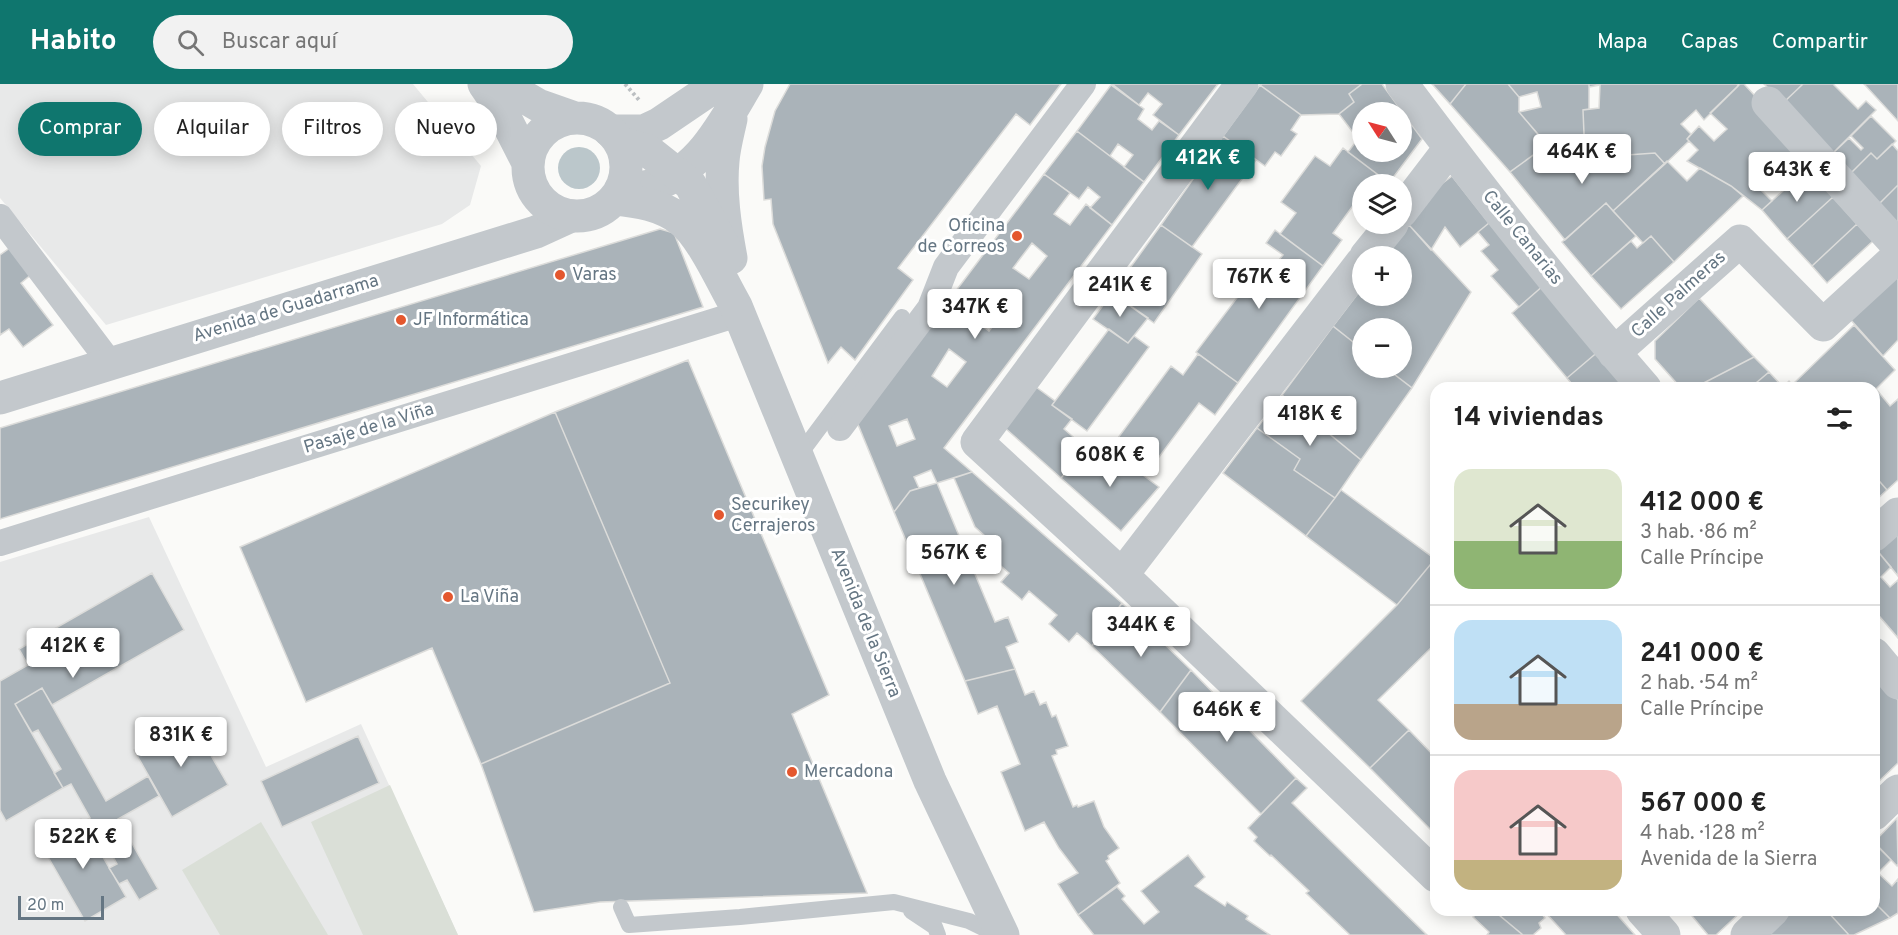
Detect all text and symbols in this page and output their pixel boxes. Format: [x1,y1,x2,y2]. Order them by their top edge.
search box [153,15,573,69]
text: Habito [30,24,117,60]
icon: search [174,26,207,59]
text: Buscar aquí [222,29,337,56]
text: Mapa [1597,29,1648,56]
text: Capas [1681,29,1739,56]
text: Compartir [1772,29,1868,56]
chip: Comprar [18,102,142,156]
chip: Alquilar [154,102,270,156]
chip: Filtros [282,102,383,156]
chip: Nuevo [395,102,497,156]
north arrow [1352,102,1412,162]
map controls [1352,102,1412,378]
pin: 464K € [1533,134,1631,185]
pin: 412K € [1159,140,1257,191]
text: 464K € [1547,140,1617,166]
text: 412K € [1176,146,1240,172]
pin: 643K € [1748,152,1846,203]
text: 643K € [1763,158,1831,184]
button: layers [1352,174,1412,234]
street label: Calle Canarias [1477,186,1567,290]
place label: Oficina de Correos [918,215,1005,259]
marker: Oficina de Correos [1010,229,1024,243]
button: + [1352,246,1412,306]
street label: Calle Palmeras [1627,246,1731,344]
pin: 767K € [1210,259,1308,310]
place label: Varas [572,264,617,287]
text: 767K € [1227,265,1291,291]
pin: 241K € [1071,267,1169,318]
marker: Varas [553,268,567,282]
street label: Avenida de Guadarrama [190,270,382,348]
text: 241K € [1088,273,1152,299]
pin: 347K € [926,289,1024,340]
text: 347K € [941,295,1009,321]
place label: JF Informática [413,309,529,332]
marker: JF Informática [394,313,408,327]
button: − [1352,318,1412,378]
pin: 418K € [1261,396,1359,447]
street label: Pasaje de la Viña [301,398,437,460]
text: 418K € [1277,402,1343,428]
text: 14 viviendas [1454,402,1604,435]
icon: filters [1823,402,1856,435]
pin: 608K € [1061,437,1159,488]
text: 608K € [1075,443,1145,469]
text: 412 000 € [1640,487,1764,520]
icon: home [1502,493,1574,565]
place label: Securikey Cerrajeros [731,494,815,538]
marker: Securikey Cerrajeros [712,508,726,522]
text: 3 hab. · 86 m² [1640,520,1757,546]
pin: 567K € [905,535,1003,586]
text: 567K € [920,541,988,567]
street label: Avenida de la Sierra [824,545,906,701]
text: Calle Príncipe [1640,546,1764,572]
place label: La Viña [460,586,519,609]
marker: La Viña [441,590,455,604]
pin: 344K € [1092,607,1190,658]
text: 344K € [1106,613,1176,639]
pin: 412K € [24,628,122,679]
text: 412K € [41,634,105,660]
text: 241 000 € [1640,638,1764,671]
icon: home [1502,644,1574,716]
text: 2 hab. · 54 m² [1640,671,1758,697]
pin: 646K € [1178,692,1276,743]
text: Calle Príncipe [1640,697,1764,723]
text: 646K € [1192,698,1262,724]
pin: 831K € [132,717,230,768]
text: 831K € [149,723,213,749]
place label: Mercadona [804,761,893,784]
marker: Mercadona [785,765,799,779]
text: 567 000 € [1640,788,1767,821]
icon: home [1502,794,1574,866]
pin: 522K € [34,819,132,870]
text: 4 hab. · 128 m² [1640,821,1765,847]
text: 522K € [49,825,117,851]
text: Avenida de la Sierra [1640,847,1817,873]
scale bar [18,893,104,920]
text: 20 m [27,896,64,916]

